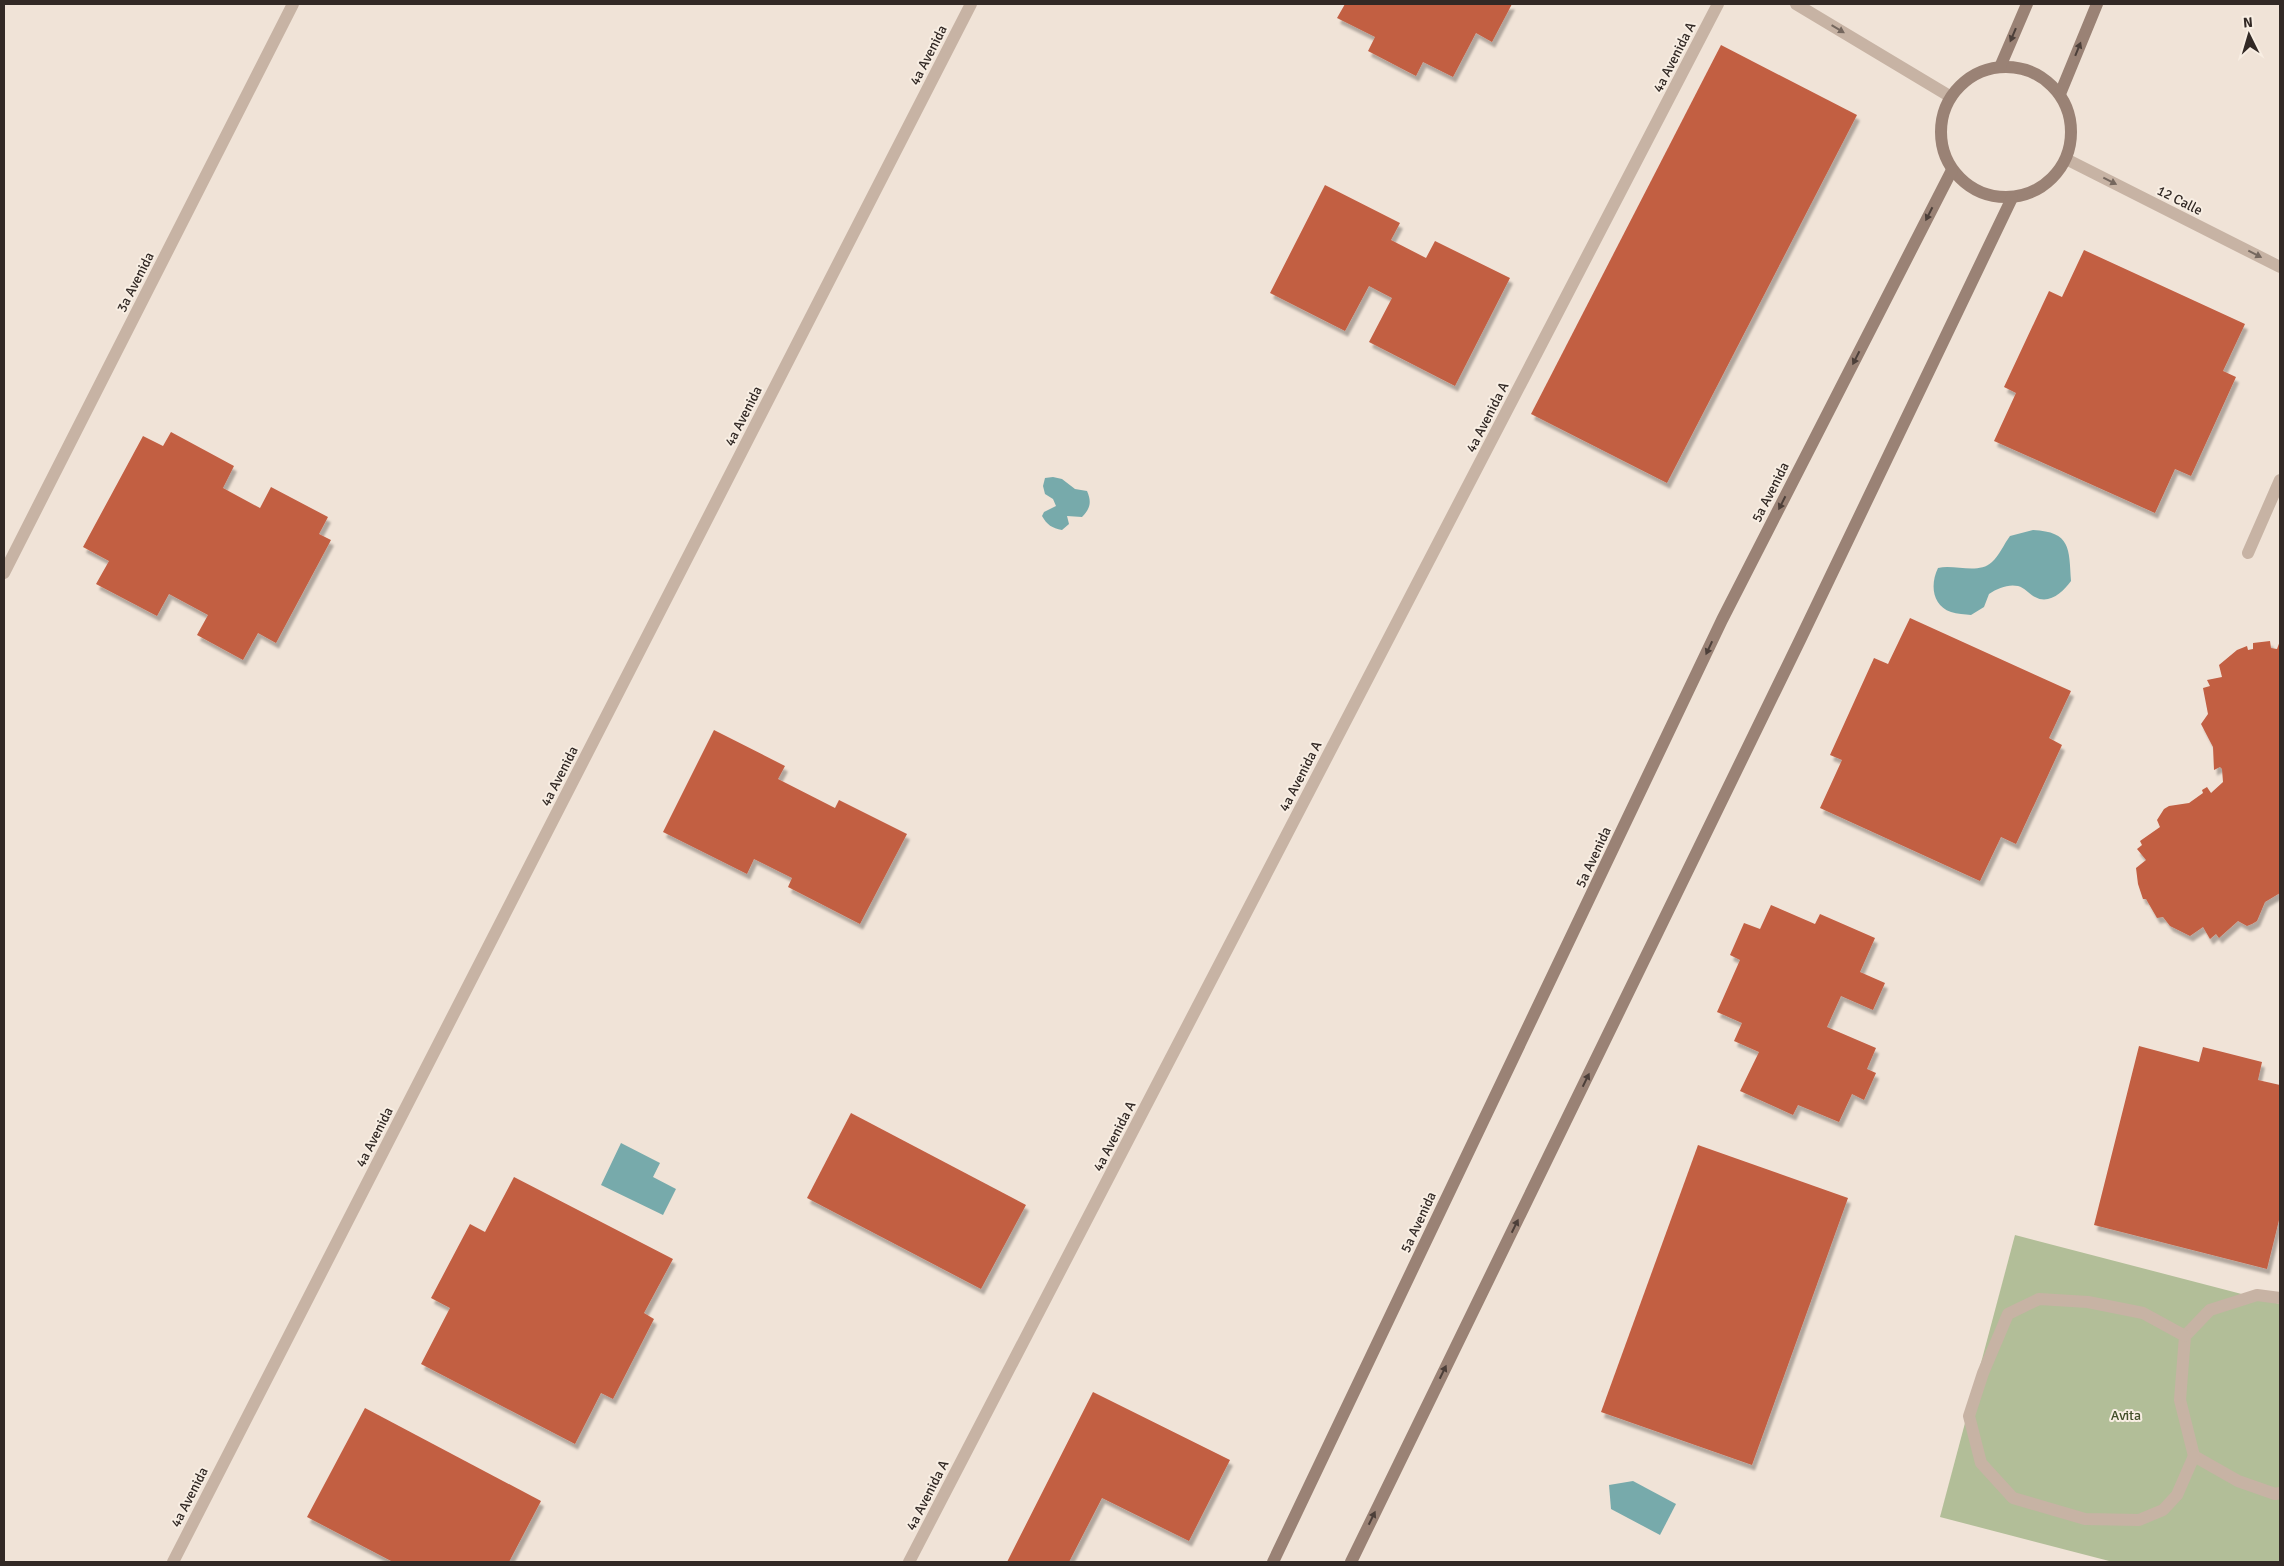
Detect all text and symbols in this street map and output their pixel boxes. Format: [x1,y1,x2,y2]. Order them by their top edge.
north arrow [2224,10,2274,60]
text: N [2242,14,2254,31]
street label: 4a Avenida A [1649,19,1700,95]
street label: 4a Avenida [906,22,951,88]
one-way arrow [1831,24,1844,33]
one-way arrow [2009,28,2017,43]
one-way arrow [2074,41,2082,56]
one-way arrow [2102,177,2117,185]
street label: 12 Calle [2154,182,2205,219]
one-way arrow [1925,206,1933,221]
street label: 3a Avenida [113,249,158,315]
one-way arrow [2248,250,2262,258]
one-way arrow [1852,351,1860,365]
street label: 4a Avenida A [1462,379,1513,455]
street label: 4a Avenida [721,383,766,449]
street label: 5a Avenida [1748,459,1793,525]
one-way arrow [1778,496,1786,510]
one-way arrow [1704,641,1712,655]
street label: 4a Avenida A [1275,738,1326,814]
street label: 4a Avenida [537,743,582,809]
street label: 5a Avenida [1572,824,1615,890]
one-way arrow [1582,1073,1590,1087]
street label: 4a Avenida A [1089,1098,1140,1174]
street label: 4a Avenida [352,1104,397,1170]
street label: 5a Avenida [1397,1189,1440,1255]
one-way arrow [1511,1219,1519,1233]
one-way arrow [1440,1365,1448,1379]
park label: Avita [2111,1407,2141,1424]
street label: 4a Avenida A [902,1457,953,1533]
street label: 4a Avenida [167,1464,212,1530]
one-way arrow [1368,1511,1377,1526]

